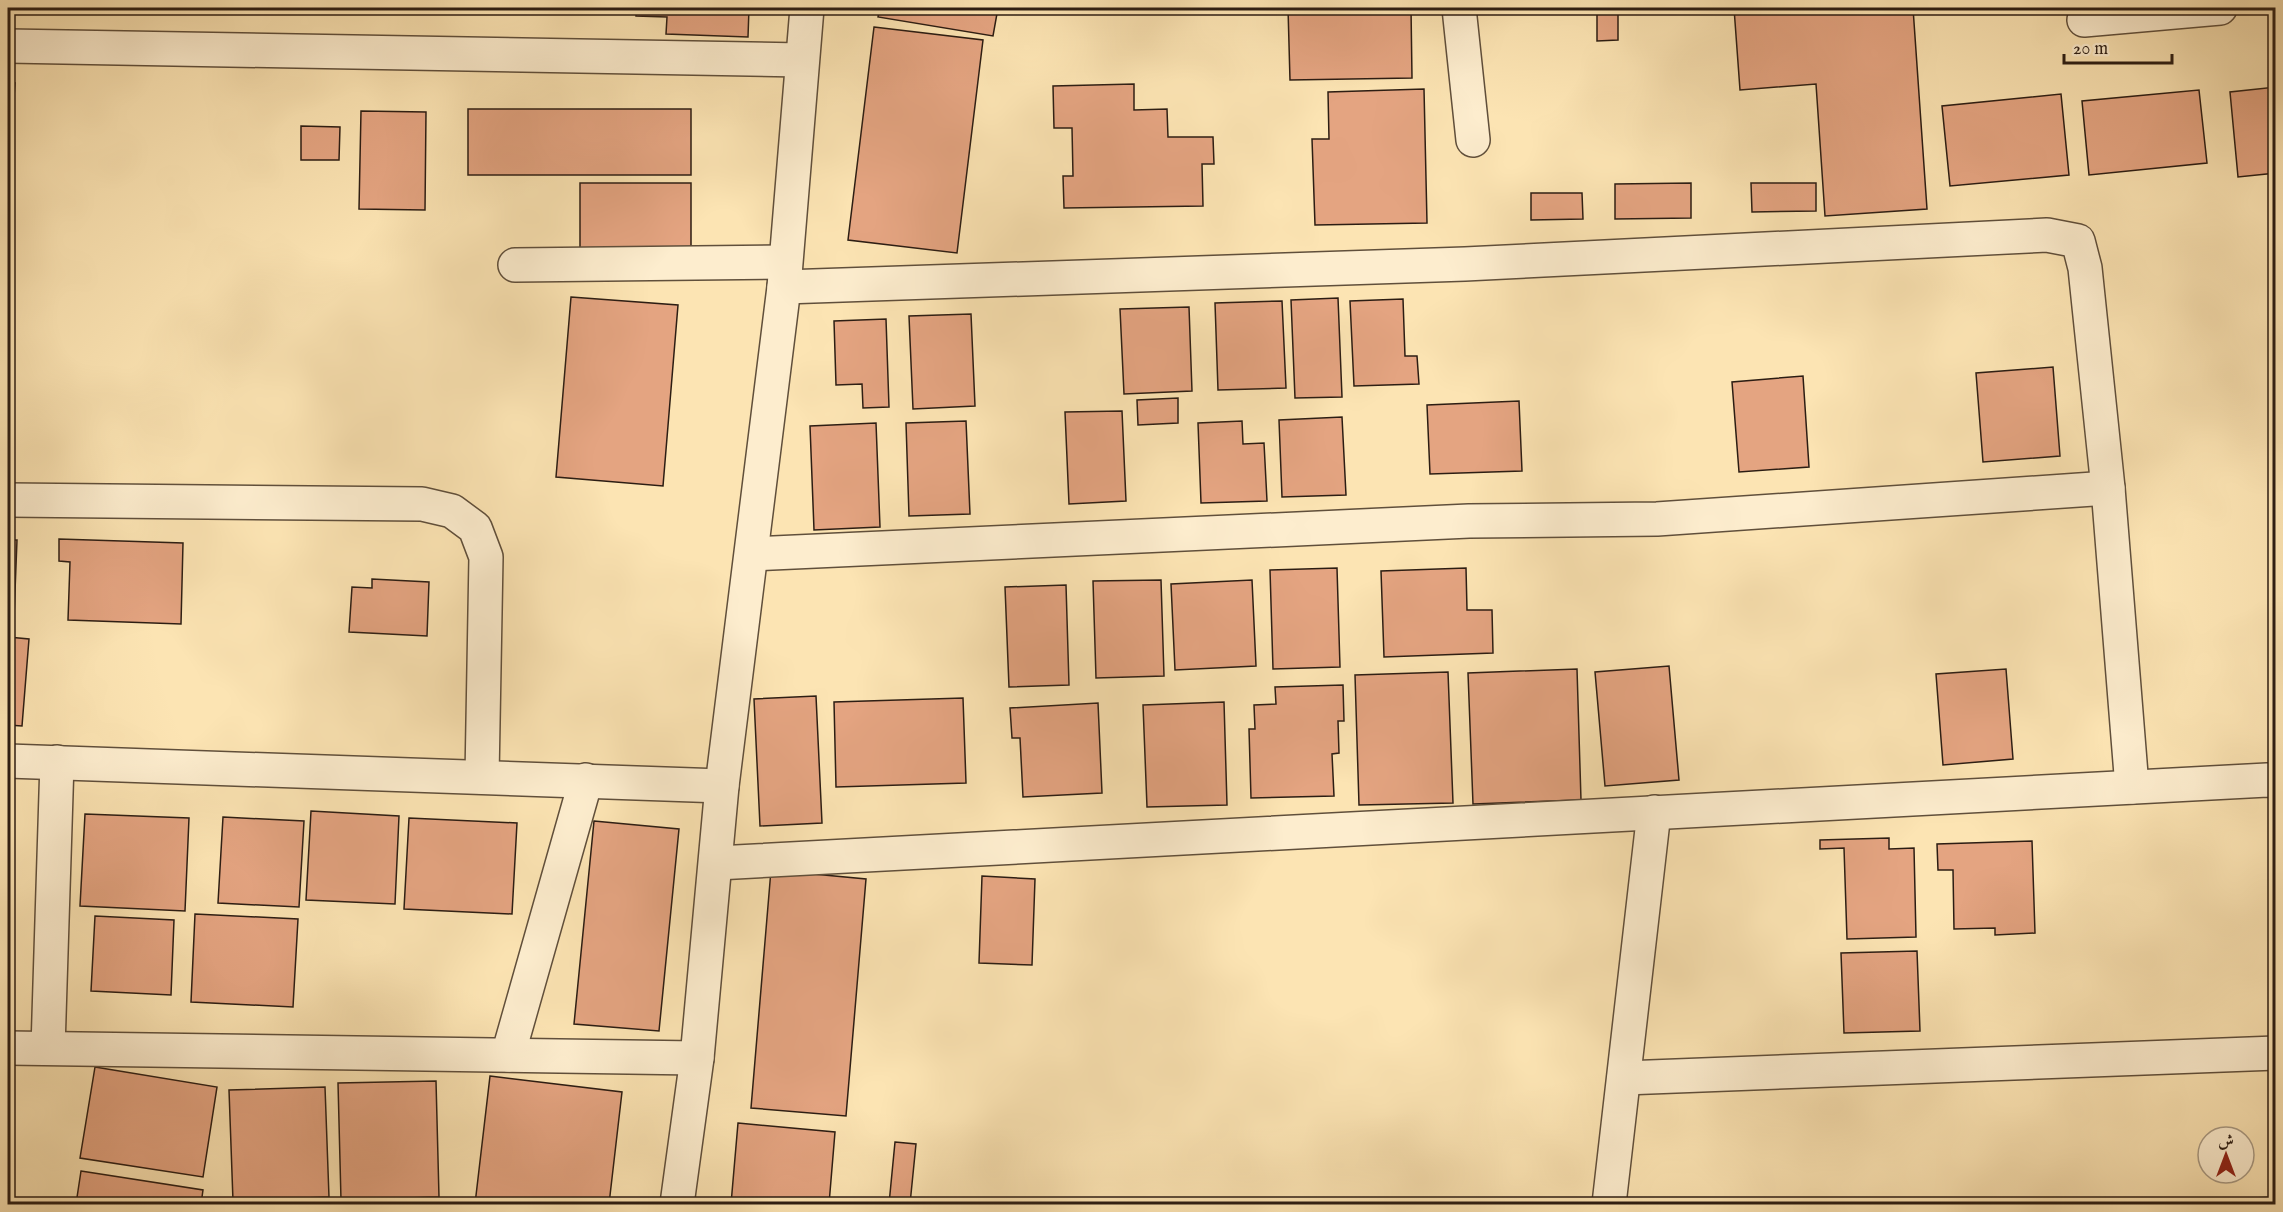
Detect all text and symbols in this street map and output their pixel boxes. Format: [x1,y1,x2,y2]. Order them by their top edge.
scale bar [2064,27,2172,65]
text: 20 m [2073,38,2108,61]
north arrow [2196,1125,2256,1185]
text: ش [2218,1132,2234,1152]

